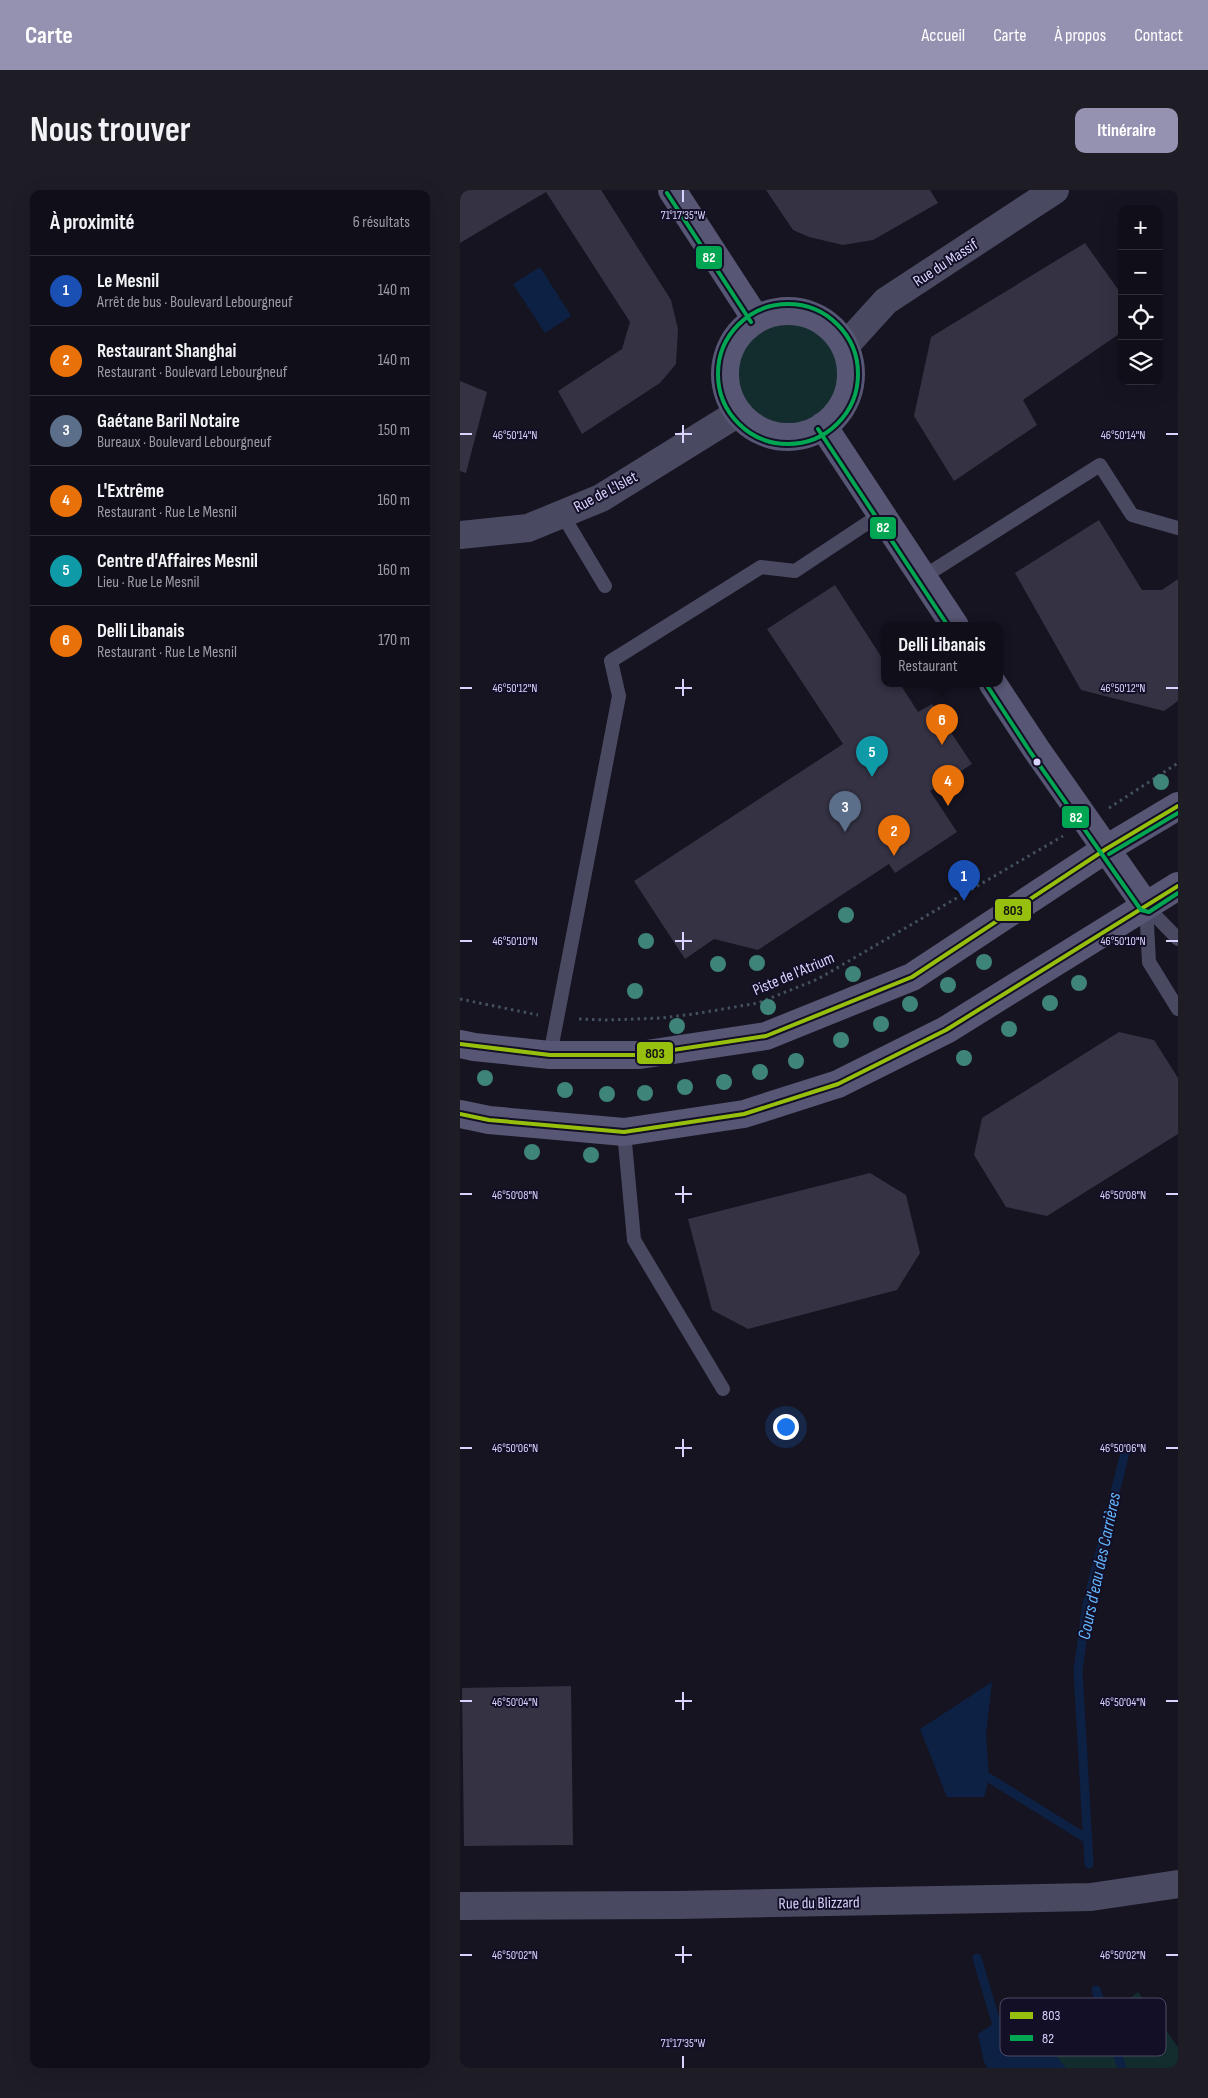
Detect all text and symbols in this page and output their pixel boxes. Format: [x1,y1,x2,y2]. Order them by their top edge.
text: Carte [25,21,73,50]
text: Accueil [921,25,965,46]
text: Carte [993,25,1026,46]
text: À propos [1054,25,1106,46]
text: Contact [1134,25,1183,46]
button: Itinéraire [1075,108,1178,153]
text: Nous trouver [30,109,191,152]
map controls [1118,205,1163,385]
button: + [1118,205,1163,250]
text: 71°17'35"W [661,208,705,223]
text: À proximité [50,210,135,235]
text: 6 résultats [353,213,410,232]
street label: Rue du Massif [910,235,982,291]
line badge: 82 [695,245,723,270]
text: 82 [703,249,715,266]
button: − [1118,250,1163,295]
text: Le Mesnil [97,270,159,293]
text: 1 [63,281,69,300]
text: 140 m [378,281,410,300]
text: Arrêt de bus · Boulevard Lebourgneuf [97,293,293,312]
button: locate [1118,295,1163,340]
text: Restaurant Shanghai [97,340,236,363]
button: layers [1118,340,1163,385]
text: 2 [62,351,70,370]
text: 140 m [378,351,410,370]
text: Restaurant · Boulevard Lebourgneuf [97,363,287,382]
text: Gaétane Baril Notaire [97,410,240,433]
text: 3 [62,421,70,440]
text: 150 m [378,421,410,440]
text: 46°50'14"N [493,428,537,443]
text: 46°50'14"N [1101,428,1145,443]
text: Bureaux · Boulevard Lebourgneuf [97,433,271,452]
street label: Rue de L'Islet [571,468,641,517]
text: L'Extrême [97,480,164,503]
text: 4 [62,491,70,510]
text: 160 m [377,491,410,510]
text: Restaurant · Rue Le Mesnil [97,503,237,522]
line badge: 82 [869,516,897,540]
text: 82 [877,519,889,536]
text: Centre d'Affaires Mesnil [97,550,258,573]
text: 5 [62,561,70,580]
text: 160 m [377,561,410,580]
text: Lieu · Rue Le Mesnil [97,573,200,592]
text: Delli Libanais [97,620,184,643]
popup [881,622,1003,687]
text: 6 [62,631,70,650]
text: 170 m [378,631,410,650]
text: Delli Libanais [898,634,986,657]
text: Restaurant · Rue Le Mesnil [97,643,237,662]
text: Restaurant [898,657,958,676]
text: 46°50'12"N [493,681,537,696]
text: 46°50'12"N [1101,681,1145,696]
pin: 6 [926,704,958,745]
pin: 5 [856,736,888,777]
unlabelled marker [1032,757,1042,767]
pin: 4 [932,765,964,806]
pin: 3 [829,791,861,832]
line badge: 82 [1061,805,1090,829]
text: 82 [1070,809,1082,826]
pin: 2 [878,815,910,856]
pin: 1 [948,860,980,901]
line badge: 803 [994,898,1032,922]
text: 803 [1003,902,1023,919]
text: 46°50'10"N [492,934,538,949]
text: 46°50'10"N [1100,934,1146,949]
street label: Piste de l'Atrium [750,949,837,1000]
line badge: 803 [636,1041,674,1065]
text: 803 [645,1045,665,1062]
text: 46°50'08"N [492,1188,538,1203]
text: 46°50'08"N [1100,1188,1146,1203]
your location [773,1414,799,1440]
text: 46°50'06"N [492,1441,538,1456]
text: 46°50'06"N [1100,1441,1146,1456]
water label: Cours d'eau des Carrières [1074,1490,1125,1641]
text: 46°50'04"N [492,1695,538,1710]
text: 46°50'04"N [1100,1695,1146,1710]
street label: Rue du Blizzard [778,1893,860,1914]
text: 46°50'02"N [492,1948,538,1963]
text: 46°50'02"N [1100,1948,1146,1963]
legend [1000,1998,1166,2056]
text: 803 [1042,2007,1060,2024]
text: 82 [1042,2030,1054,2047]
text: 71°17'35"W [661,2036,705,2051]

